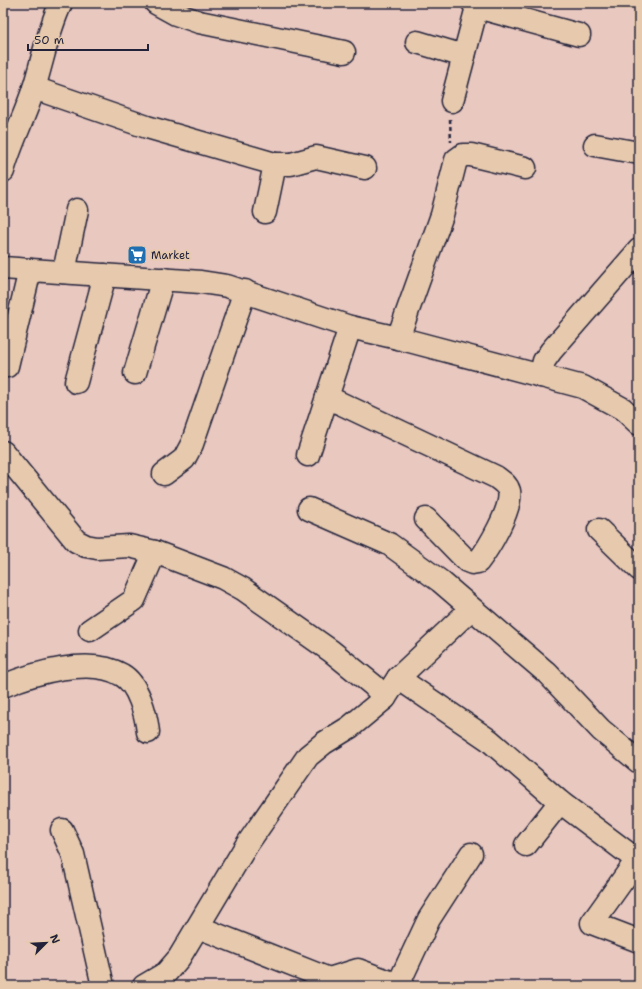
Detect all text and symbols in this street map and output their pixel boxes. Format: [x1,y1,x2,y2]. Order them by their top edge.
scale bar [28,26,148,52]
text: 50 m [34,32,64,48]
supermarket icon: Market [126,244,148,266]
place label: Market [151,248,190,263]
north arrow [26,923,66,963]
text: N [46,932,63,946]

